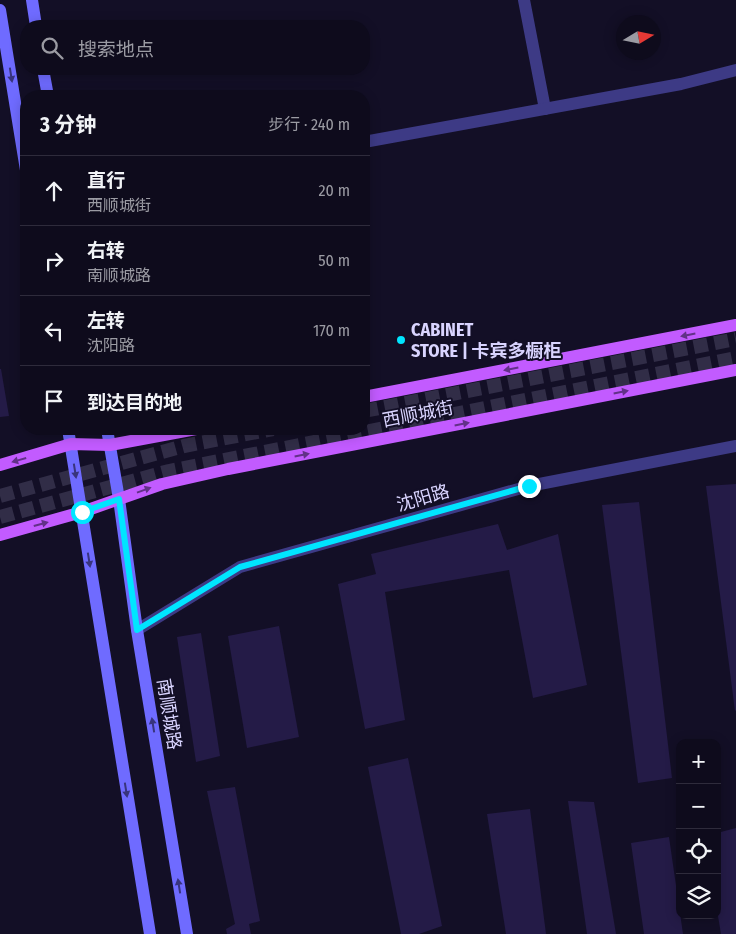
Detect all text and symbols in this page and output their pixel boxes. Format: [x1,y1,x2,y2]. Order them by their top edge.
north arrow [616,15,661,60]
search box [20,20,370,75]
icon: search [38,34,66,62]
text: 搜索地点 [78,38,154,61]
one-way arrow [7,68,15,84]
text: 3 分钟 [40,112,96,138]
text: 步行 · 240 m [268,115,350,134]
text: 直行 [87,169,125,192]
icon: ahead [40,177,68,205]
text: 20 m [319,181,350,200]
text: 西顺城街 [87,196,151,215]
text: 右转 [87,239,125,262]
icon: right [40,247,68,275]
text: 50 m [318,251,350,270]
text: 南顺城路 [87,266,151,285]
text: 左转 [87,309,125,332]
icon: left [40,317,68,345]
place label: CABINET STORE | 卡宾多橱柜 [411,319,562,362]
text: 170 m [313,321,350,340]
one-way arrow [680,331,696,339]
marker: CABINET STORE | 卡宾多橱柜 [395,334,407,346]
text: 沈阳路 [87,336,135,355]
one-way arrow [503,365,519,373]
icon: arrive [40,387,68,415]
one-way arrow [614,388,630,396]
text: 到达目的地 [87,391,182,414]
street label: 西顺城街 [381,396,455,432]
one-way arrow [454,419,470,427]
one-way arrow [295,450,311,458]
one-way arrow [11,456,26,464]
one-way arrow [71,463,79,479]
route end [518,475,541,498]
street label: 沈阳路 [394,480,452,516]
one-way arrow [137,486,152,494]
route start [71,501,94,524]
one-way arrow [33,519,48,527]
one-way arrow [86,553,94,569]
street label: 南顺城路 [153,677,185,751]
one-way arrow [149,717,157,733]
map controls [676,739,721,919]
button: + [676,739,721,784]
one-way arrow [123,782,131,798]
button: − [676,784,721,829]
button: locate [676,829,721,874]
button: layers [676,874,721,919]
one-way arrow [174,878,182,894]

